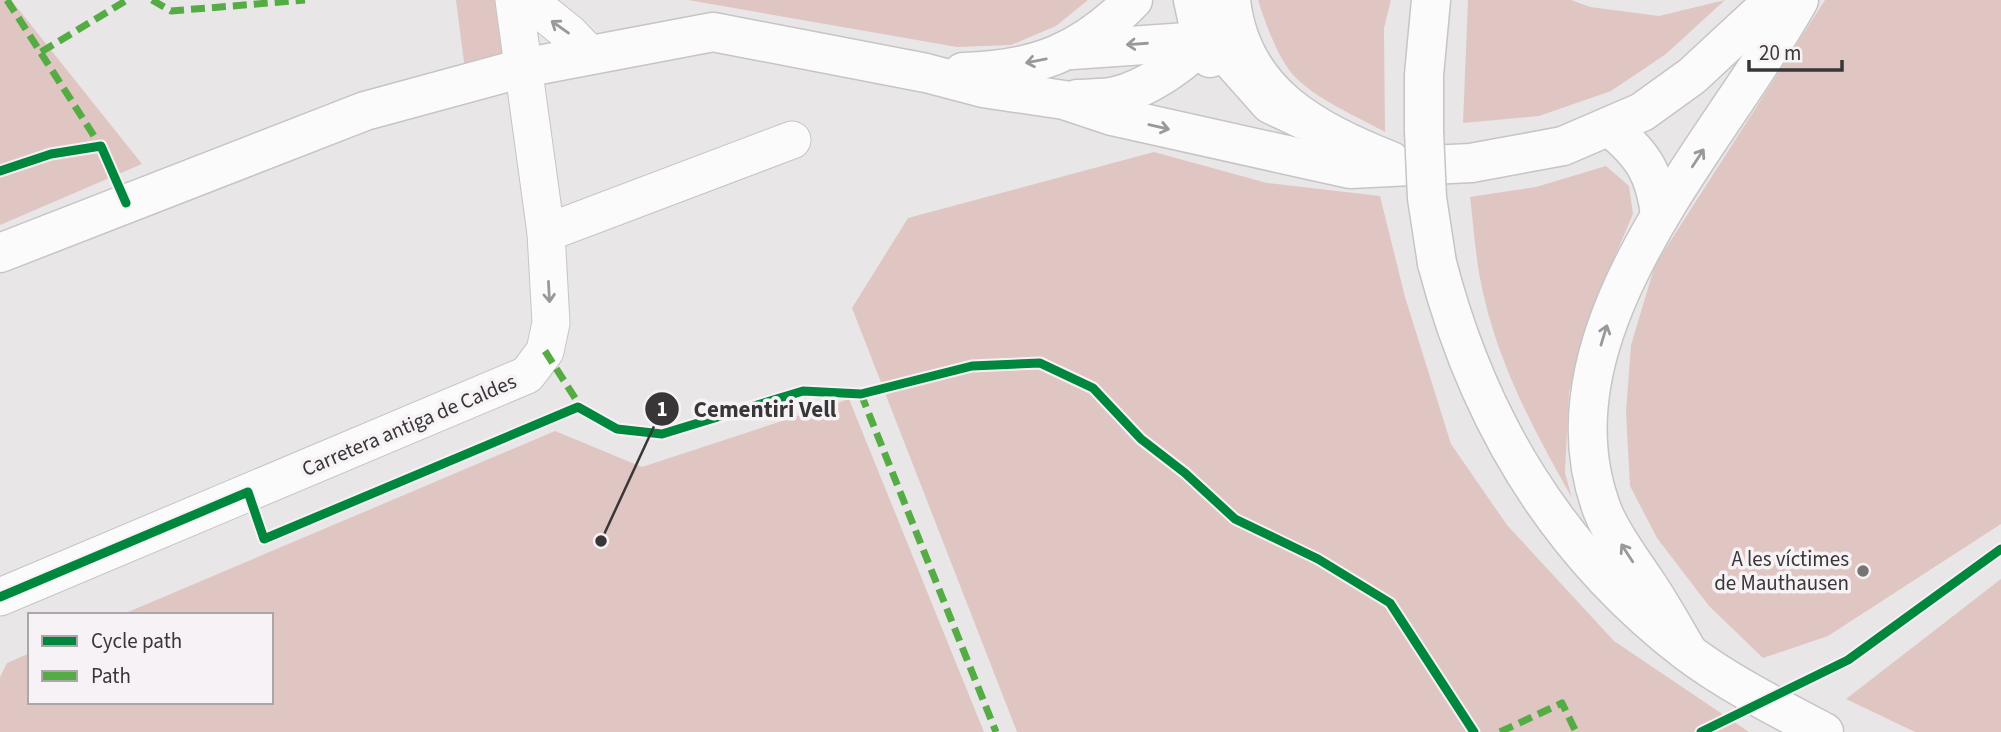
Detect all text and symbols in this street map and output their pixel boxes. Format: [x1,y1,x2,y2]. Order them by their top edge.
one-way arrow [551,20,570,34]
scale bar [1749,28,1842,72]
one-way arrow [1126,38,1149,51]
text: 20 m [1759,38,1801,68]
one-way arrow [1025,55,1048,69]
one-way arrow [1147,121,1170,134]
one-way arrow [1691,149,1705,168]
one-way arrow [543,281,556,304]
one-way arrow [1599,324,1612,346]
street label: Carretera antiga de Caldes [297,366,521,484]
callout: Cementiri Vell [645,387,850,431]
text: Cementiri Vell [694,393,837,426]
text: 1 [656,394,668,424]
one-way arrow [1619,543,1633,563]
place label: A les víctimes de Mauthausen [1714,544,1849,598]
marker: A les víctimes de Mauthausen [1855,563,1871,579]
legend [28,613,273,704]
text: Cycle path [91,626,182,656]
text: Path [91,661,131,691]

